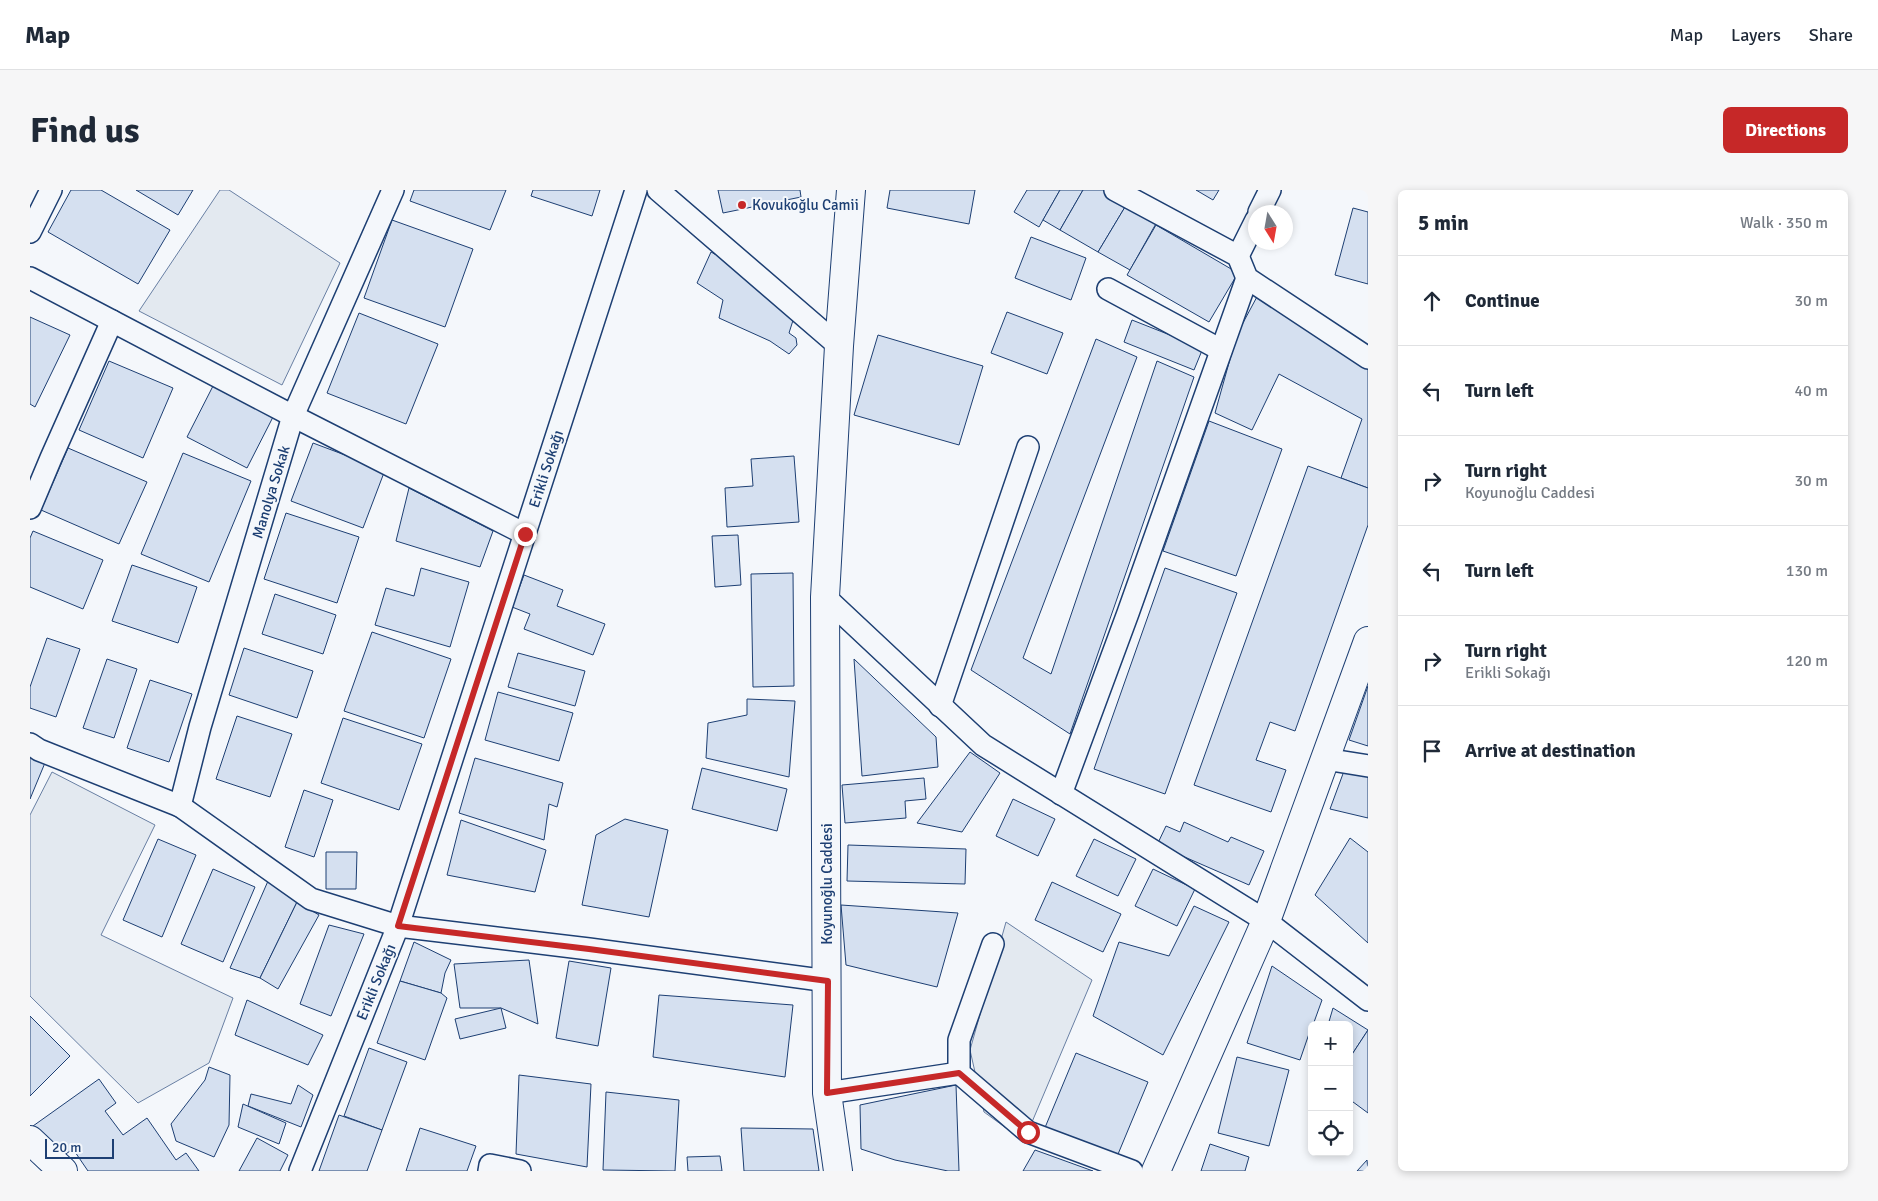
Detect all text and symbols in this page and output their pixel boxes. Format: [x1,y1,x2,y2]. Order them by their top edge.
text: Map [25,20,70,50]
text: Map [1670,24,1703,46]
text: Layers [1731,24,1781,46]
text: Share [1809,24,1853,46]
button: Directions [1723,107,1848,153]
text: Find us [30,109,140,152]
place label: Kovukoğlu Camii [752,196,859,214]
marker: Kovukoğlu Camii [736,199,748,211]
north arrow [1248,205,1293,250]
text: 5 min [1418,210,1469,236]
text: Walk · 350 m [1740,213,1828,233]
icon: ahead [1418,287,1446,315]
text: Continue [1465,289,1540,313]
text: 30 m [1794,291,1828,311]
icon: left [1418,377,1446,405]
text: Turn left [1465,379,1534,403]
text: 40 m [1794,381,1828,401]
street label: Erikli Sokağı [525,428,567,510]
street label: Manolya Sokak [248,443,294,541]
text: Turn right [1465,459,1547,483]
icon: right [1418,467,1446,495]
text: 30 m [1794,471,1828,491]
text: Koyunoğlu Caddesi [1465,483,1595,503]
route end [514,523,537,546]
icon: left [1418,557,1446,585]
text: Turn left [1465,559,1534,583]
text: 130 m [1786,561,1828,581]
text: Turn right [1465,639,1547,663]
icon: right [1418,647,1446,675]
text: 120 m [1786,651,1828,671]
text: Erikli Sokağı [1465,663,1551,683]
icon: arrive [1418,737,1446,765]
text: Arrive at destination [1465,739,1636,763]
street label: Koyunoğlu Caddesi [818,823,836,945]
street label: Erikli Sokağı [353,941,399,1023]
map controls [1308,1021,1353,1156]
button: + [1308,1021,1353,1066]
button: − [1308,1066,1353,1111]
button: locate [1308,1111,1353,1156]
route start [1017,1121,1040,1144]
scale bar [45,1136,114,1159]
text: 20 m [52,1139,81,1156]

